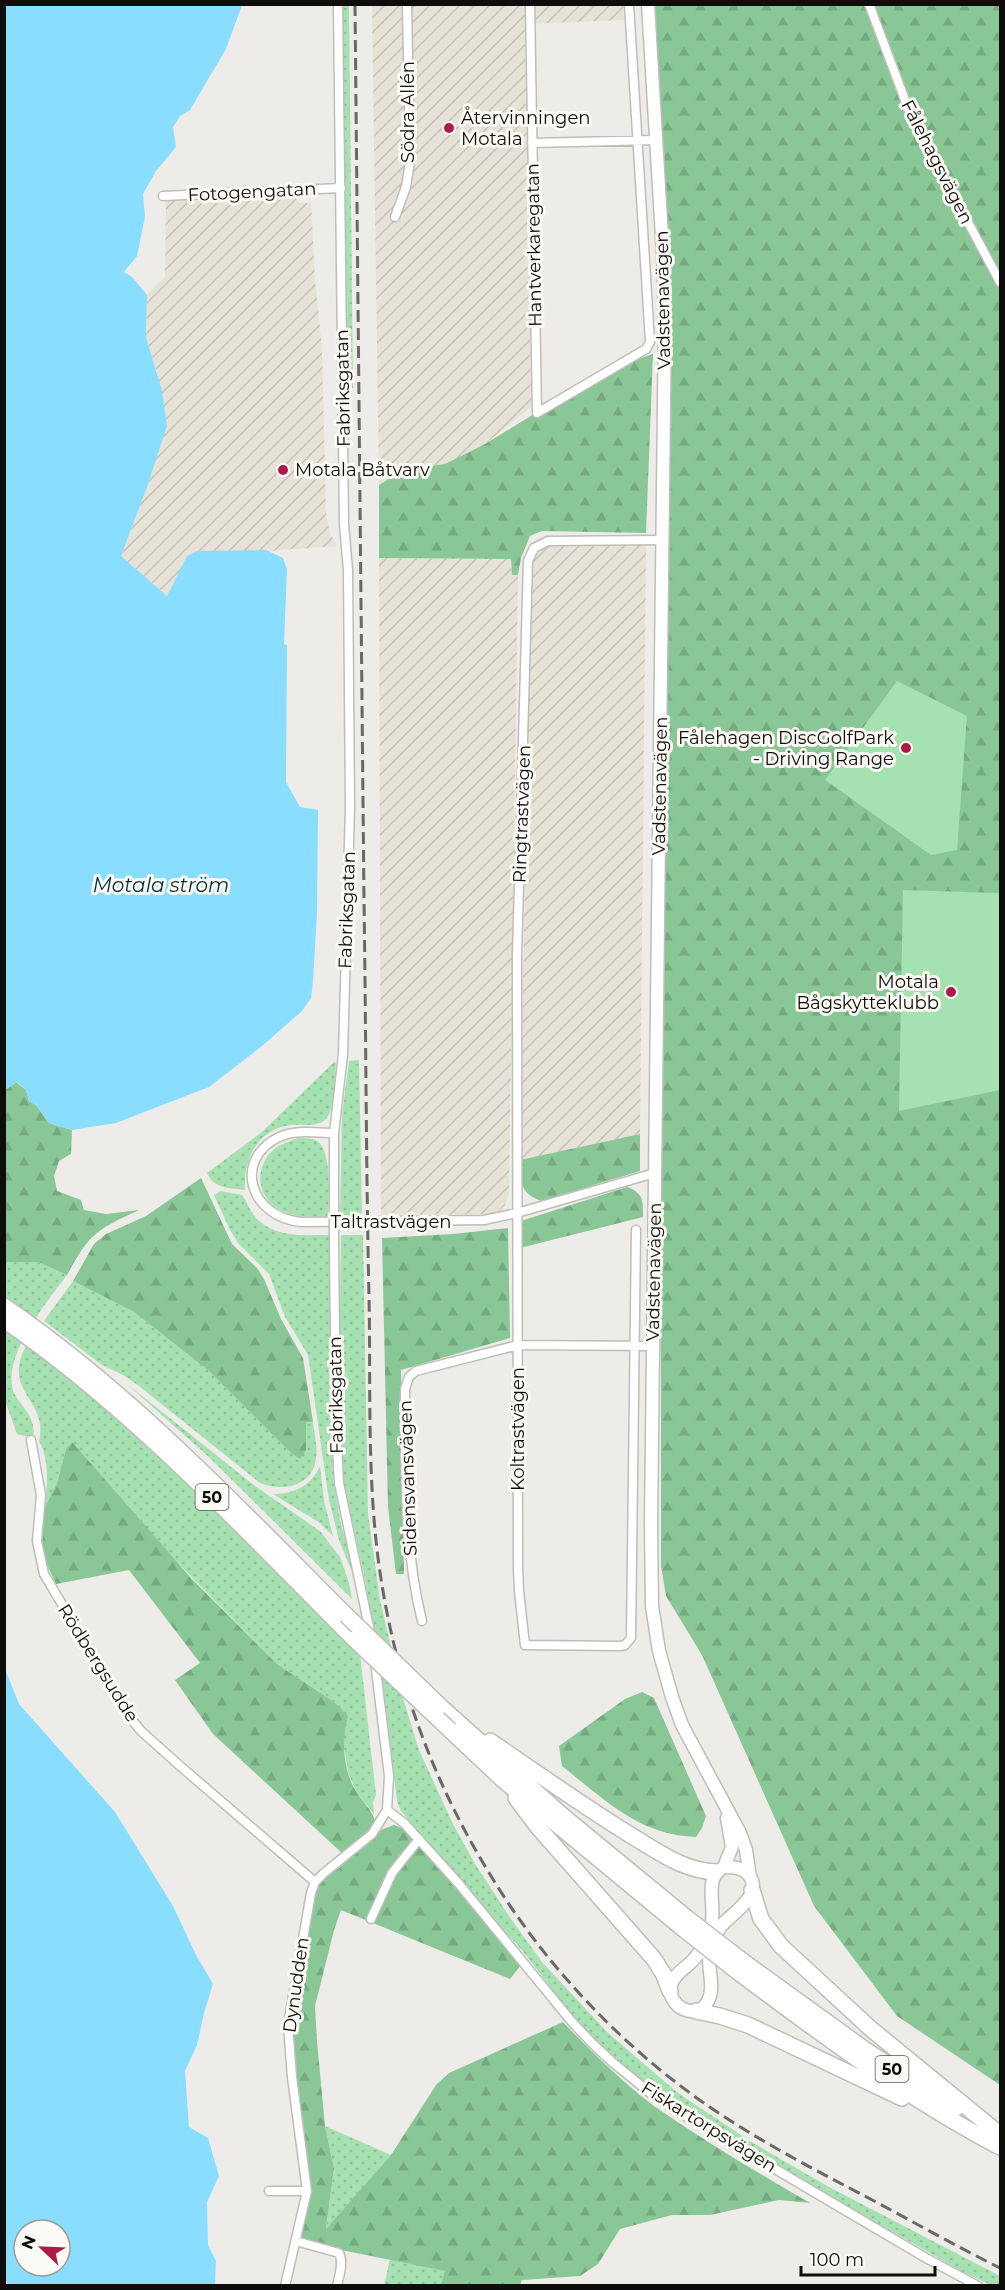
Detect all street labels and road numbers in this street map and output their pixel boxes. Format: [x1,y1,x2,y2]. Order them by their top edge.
street label: Södra Allén [397,61,419,163]
street label: Fålehagsvägen [896,96,978,228]
street label: Hantverkaregatan [522,163,546,327]
street label: Fotogengatan [187,178,317,206]
street label: Vadstenavägen [651,230,675,370]
street label: Fabriksgatan [331,329,355,447]
street label: Vadstenavägen [648,716,672,856]
street label: Ringtrastvägen [509,745,535,883]
street label: Fabriksgatan [334,851,360,969]
street label: Vadstenavägen [642,1202,666,1342]
street label: Taltrastvägen [331,1211,451,1233]
street label: Fabriksgatan [324,1336,348,1454]
street label: Koltrastvägen [507,1367,529,1491]
street label: Sidensvansvägen [394,1400,422,1556]
road number: 50 [196,1484,228,1510]
street label: Rödbergsudde [53,1600,143,1726]
street label: Dynudden [278,1936,314,2034]
road number: 50 [876,2056,908,2082]
street label: Fiskartorpsvägen [637,2077,781,2177]

